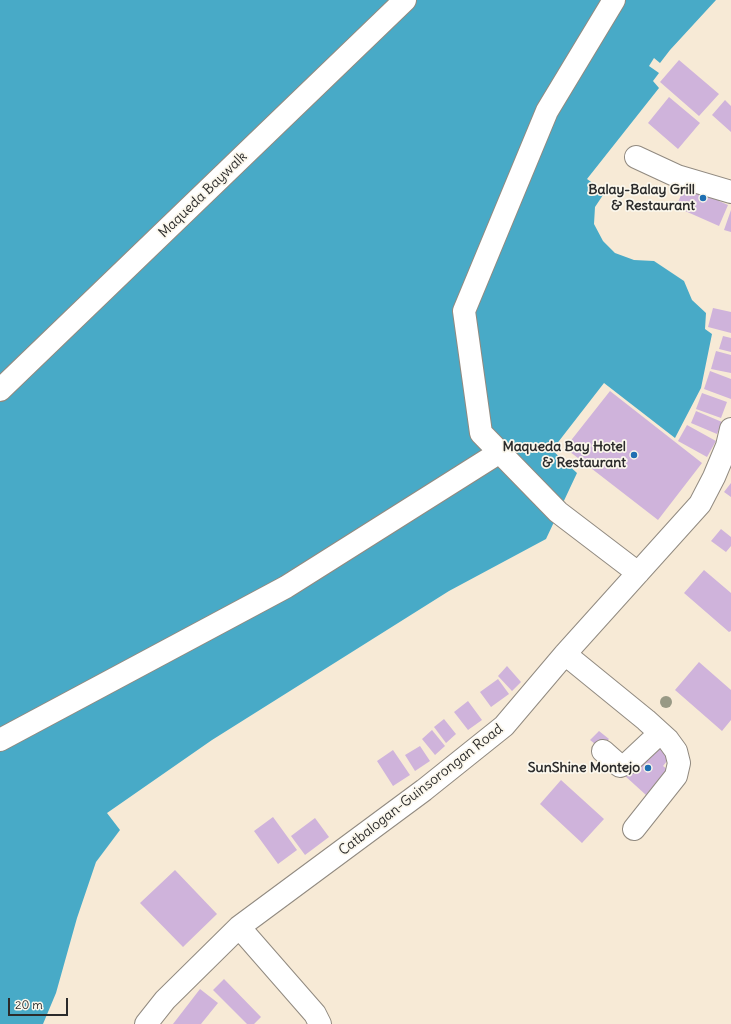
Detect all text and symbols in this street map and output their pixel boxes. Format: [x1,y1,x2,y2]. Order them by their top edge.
street label: Maqueda Baywalk [155,149,251,241]
place label: Balay-Balay Grill & Restaurant [588,182,695,214]
marker: Balay-Balay Grill & Restaurant [698,193,708,203]
place label: Maqueda Bay Hotel & Restaurant [502,439,626,472]
marker: Maqueda Bay Hotel & Restaurant [629,450,639,460]
street label: Catbalogan-Guinsorongan Road [336,721,506,859]
place label: SunShine Montejo [528,760,640,776]
marker: SunShine Montejo [643,763,653,773]
scale bar [10,990,70,1016]
text: 20 m [15,997,43,1012]

